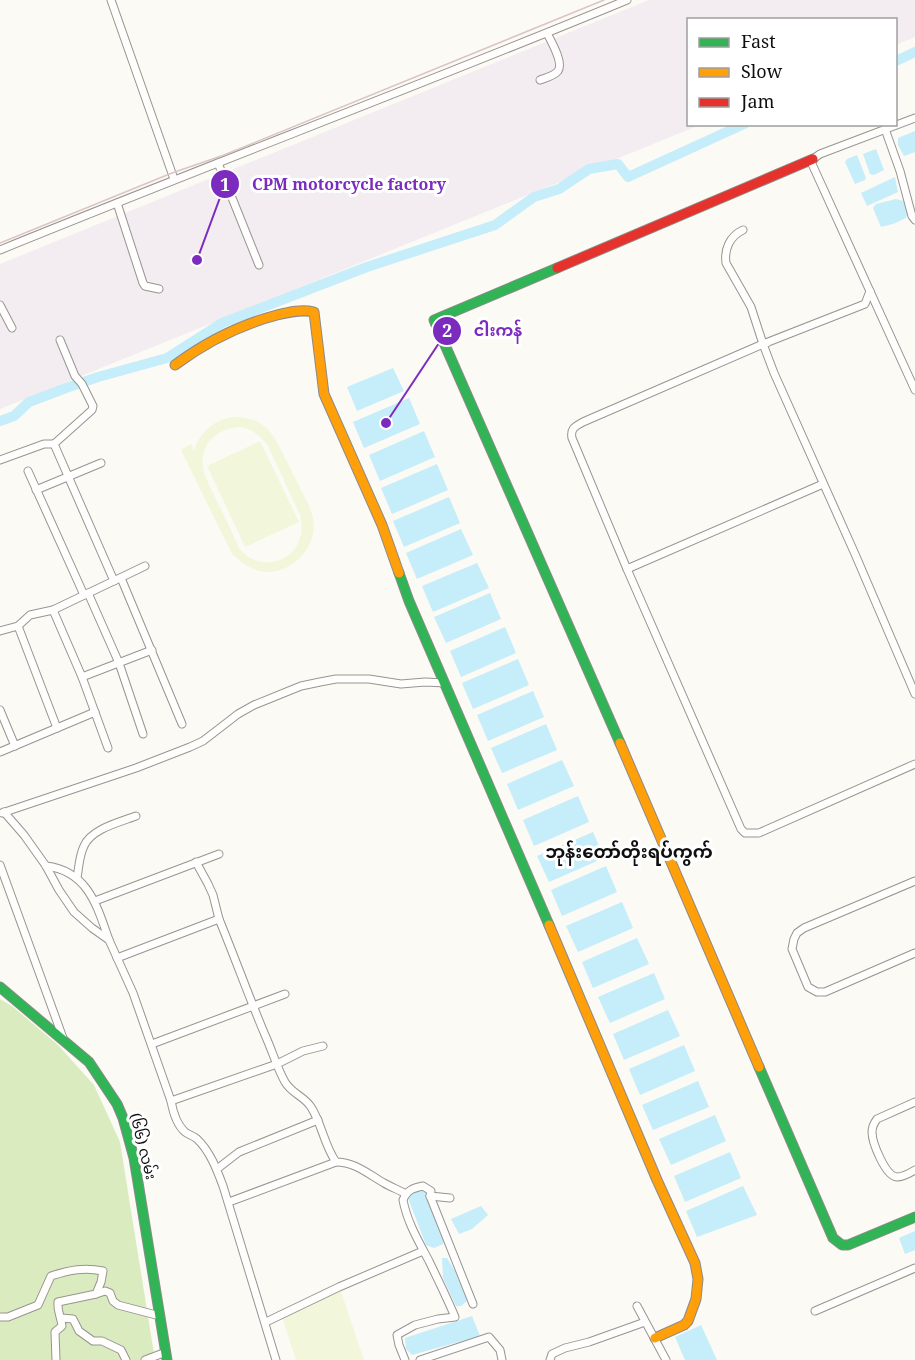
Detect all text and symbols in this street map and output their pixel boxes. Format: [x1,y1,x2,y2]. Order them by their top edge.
legend [687,18,897,126]
text: Fast [741,29,776,53]
text: Slow [741,59,783,83]
text: Jam [740,89,775,113]
callout: CPM motorcycle factory [210,167,458,201]
text: 1 [220,172,230,196]
text: CPM motorcycle factory [252,173,447,195]
callout: ငါးကန် [432,314,534,348]
text: 2 [442,318,452,342]
text: ငါးကန် [474,319,522,344]
district label: ဘုန်းတော်တိုးရပ်ကွက် [545,839,713,866]
street label: (၆၆) လမ်း [126,1111,162,1181]

